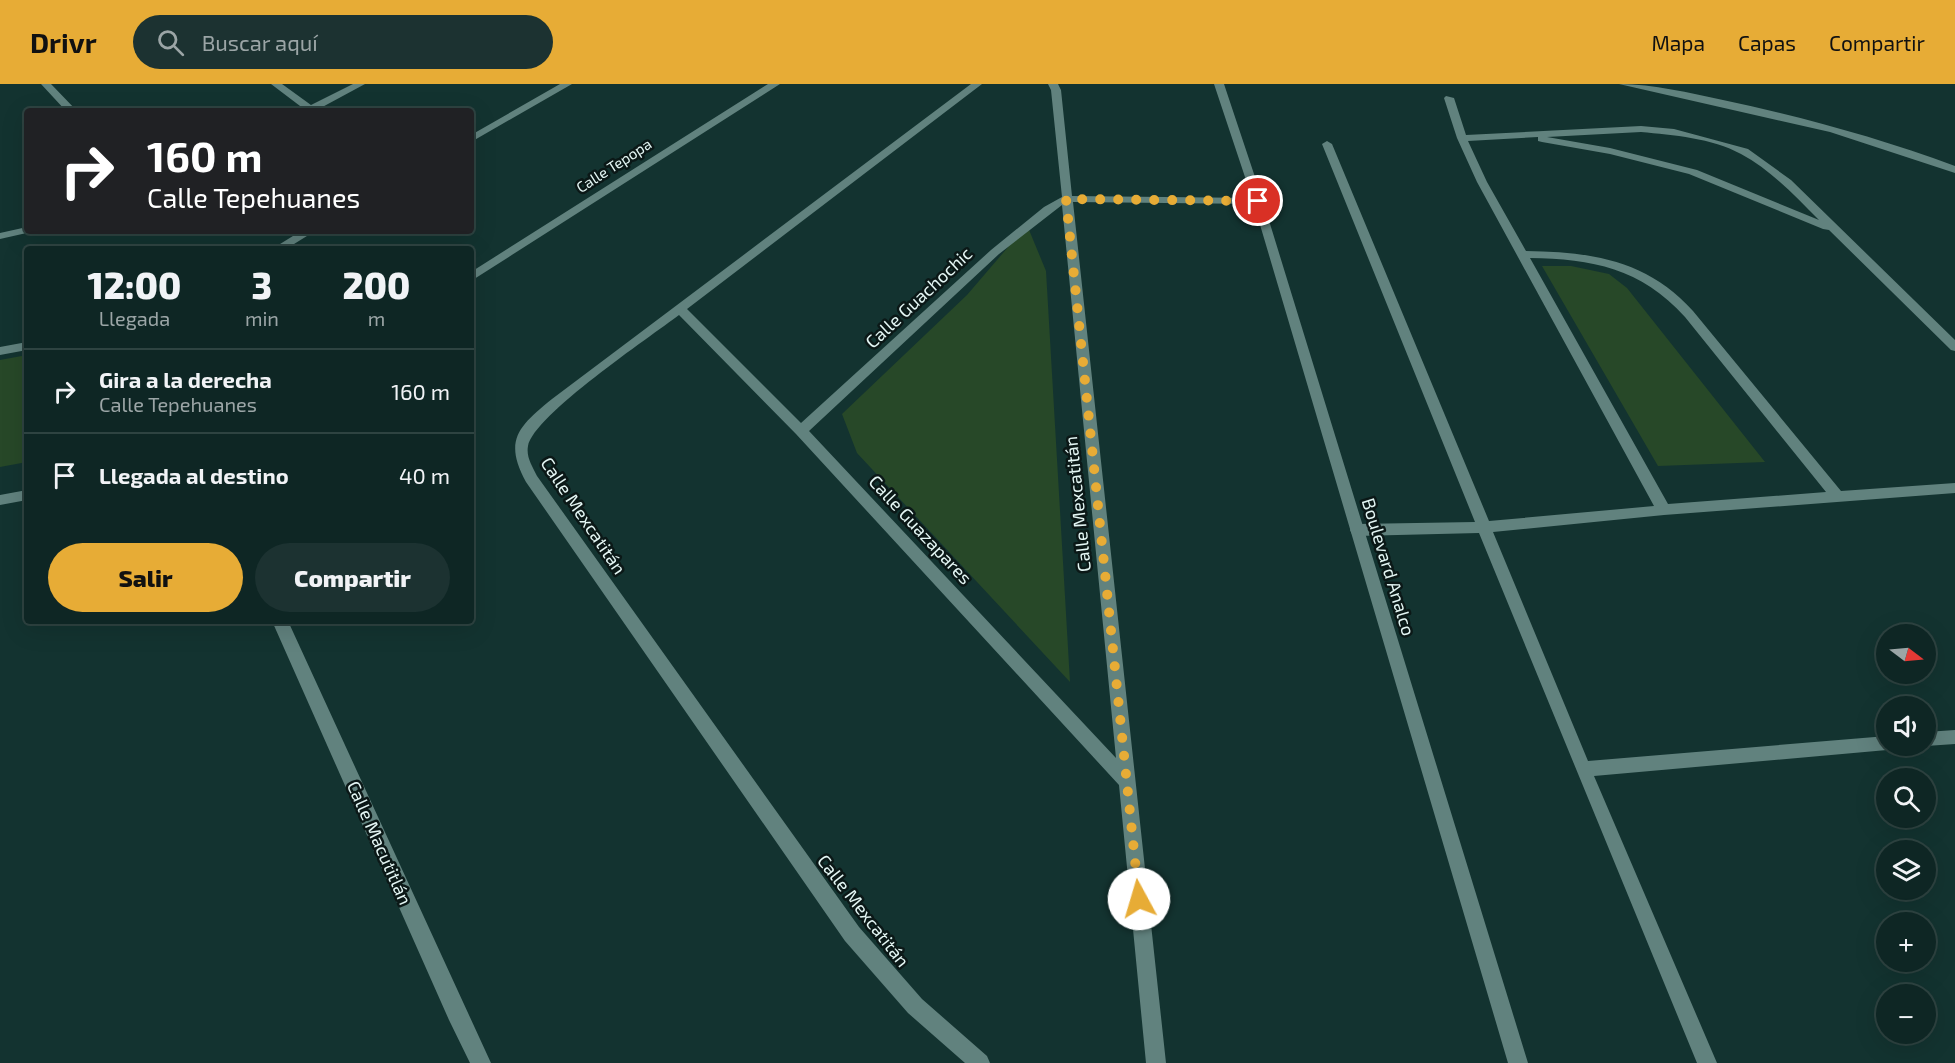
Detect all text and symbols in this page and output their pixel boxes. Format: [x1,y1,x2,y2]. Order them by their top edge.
search box [133,15,553,69]
text: Drivr [30,25,97,59]
icon: search [154,26,187,59]
text: Buscar aquí [202,29,318,55]
text: Mapa [1651,30,1705,55]
text: Capas [1738,30,1796,55]
text: Compartir [1829,30,1925,55]
text: 160 m [147,130,263,180]
icon: right [48,132,126,210]
street label: Calle Tepopa [572,134,654,196]
pin [1232,175,1283,226]
text: Calle Tepehuanes [147,181,360,213]
icon: arrive [1241,184,1274,217]
street label: Calle Guachochic [860,242,976,352]
text: 12:00 [88,263,181,306]
text: 3 [252,263,272,306]
text: 200 [343,263,410,306]
text: Llegada [99,306,170,330]
text: min [245,306,279,330]
text: m [368,306,385,330]
text: Gira a la derecha [99,366,272,392]
icon: right [48,375,81,408]
text: 160 m [391,378,450,404]
text: Calle Tepehuanes [99,392,257,416]
street label: Calle Mexcatitán [1059,435,1095,573]
street label: Calle Mexcatitán [537,453,631,578]
icon: arrive [48,459,81,492]
text: Llegada al destino [99,462,289,488]
text: 40 m [399,462,450,488]
street label: Calle Guazapares [865,470,977,588]
street label: Boulevard Analco [1358,495,1420,638]
button: Salir [48,543,243,612]
button: Compartir [255,543,450,612]
north arrow [1876,624,1936,684]
map controls [1876,624,1936,1044]
button: sound [1876,696,1936,756]
button: search [1876,768,1936,828]
street label: Calle Macutitlán [343,777,417,908]
button: layers [1876,840,1936,900]
street label: Calle Mexcatitán [813,850,914,971]
position arrow [1107,867,1171,931]
button: + [1876,912,1936,972]
button: − [1876,984,1936,1044]

